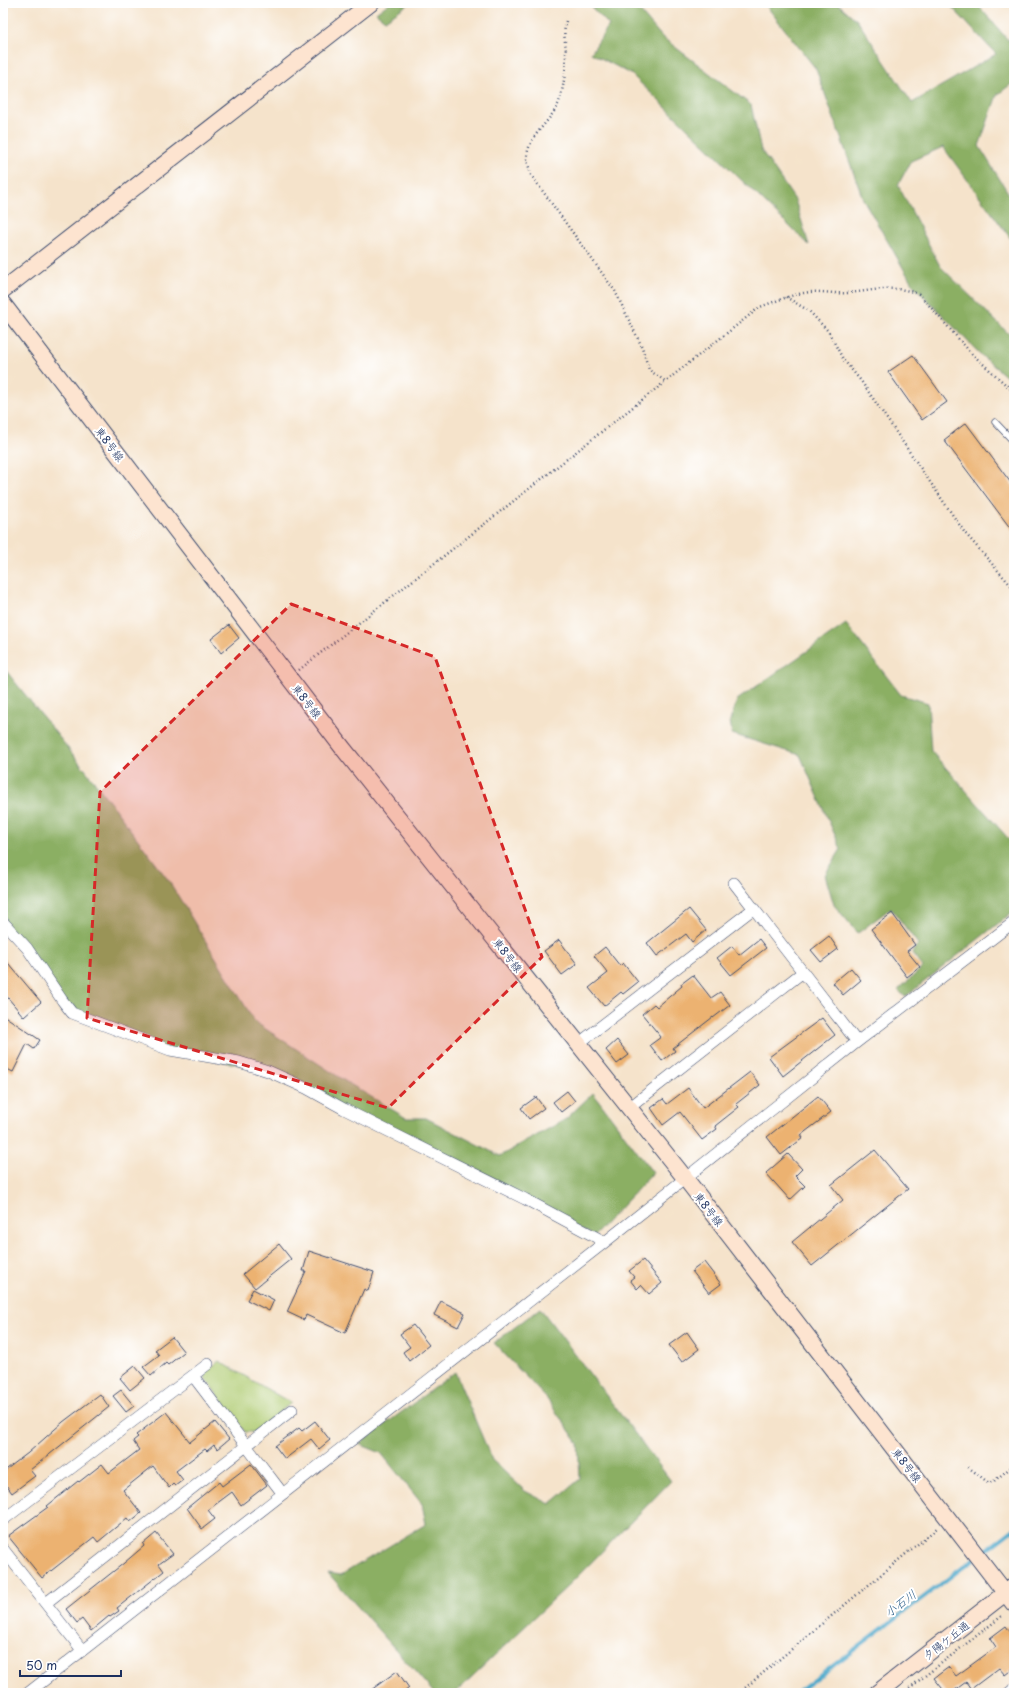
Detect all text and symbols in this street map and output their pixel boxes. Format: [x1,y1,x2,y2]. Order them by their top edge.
street label: 東8号線 [91,423,129,465]
street label: 東8号線 [288,680,326,722]
street label: 東8号線 [489,934,527,976]
street label: 東8号線 [690,1188,728,1230]
street label: 東8号線 [888,1444,926,1486]
water label: 小石川 [880,1585,920,1621]
street label: 夕陽ケ丘通 [919,1616,973,1664]
scale bar [20,1652,121,1678]
text: 50 m [26,1656,57,1674]

